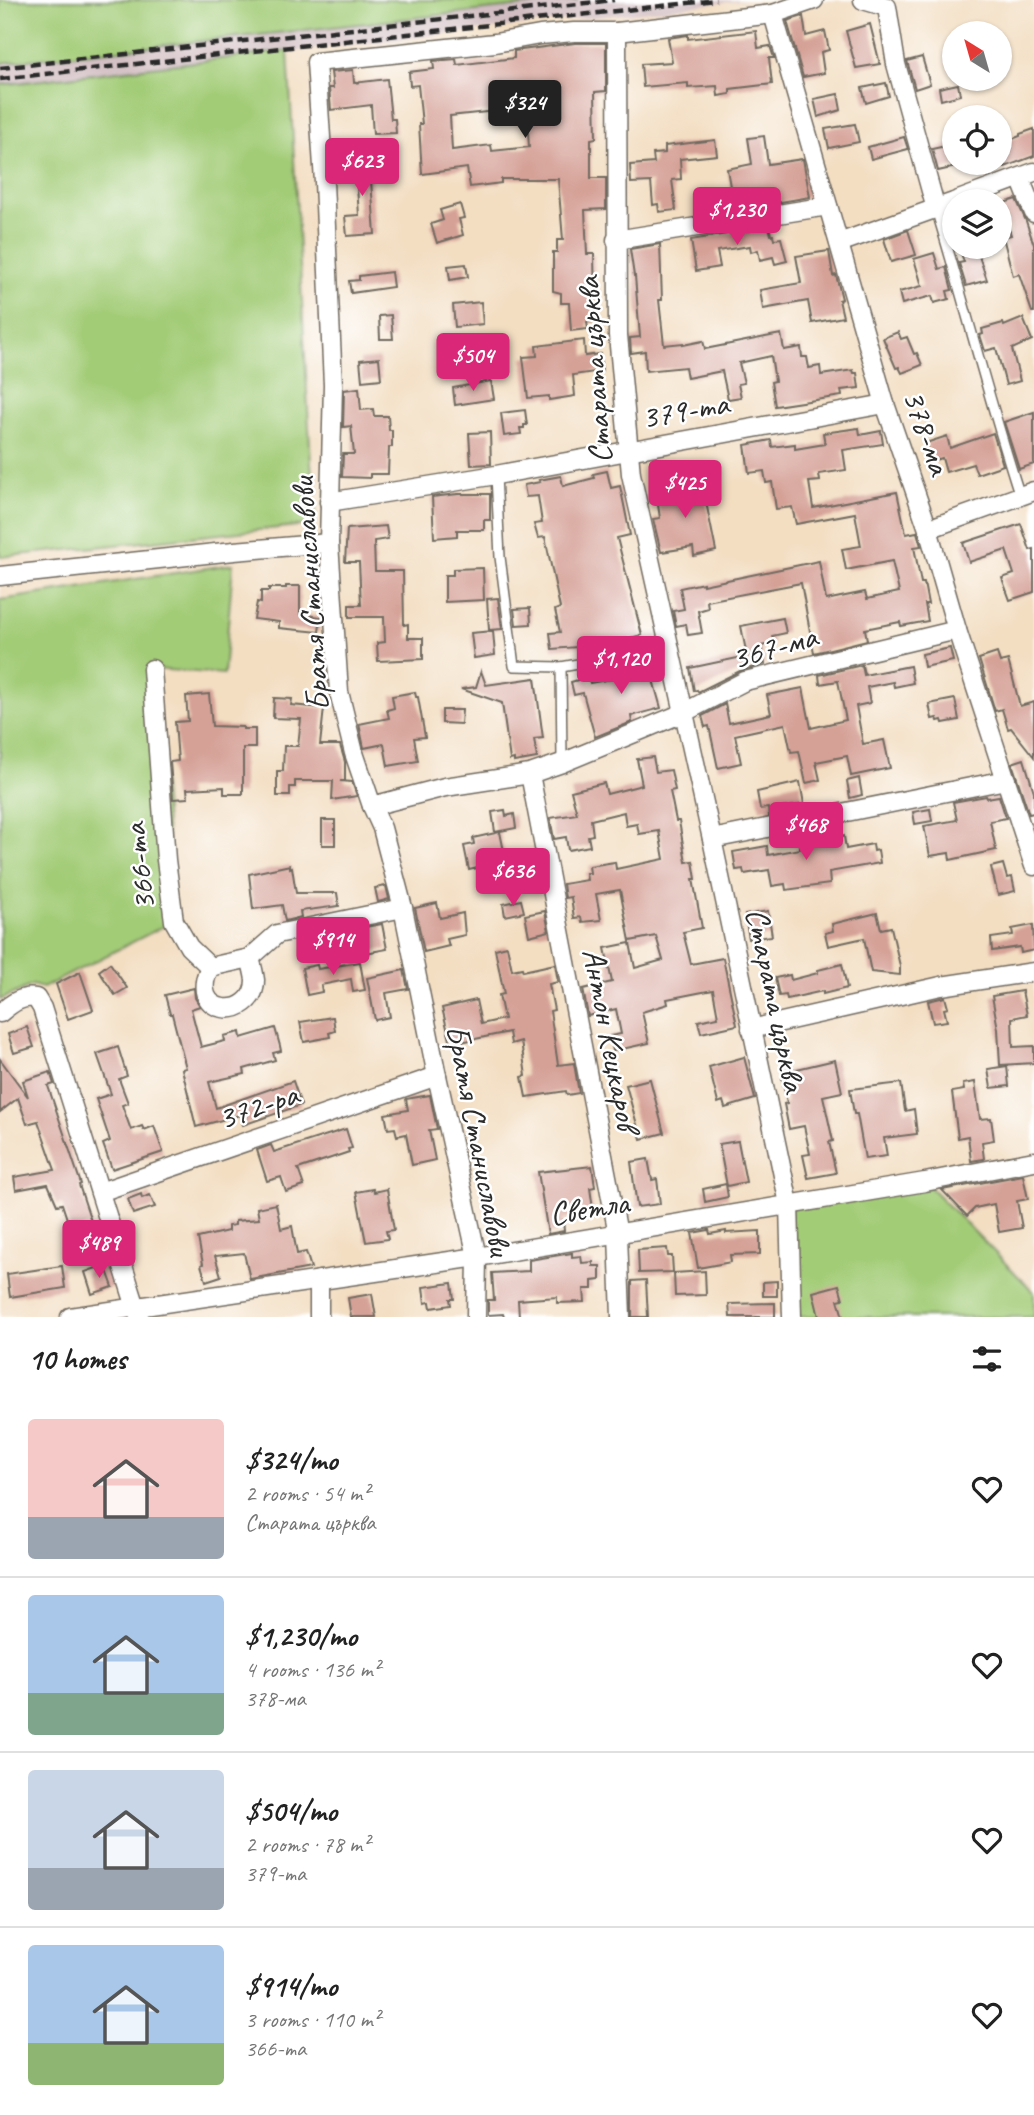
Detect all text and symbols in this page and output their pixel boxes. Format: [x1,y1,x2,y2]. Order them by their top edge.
north arrow [942,21,1012,91]
map controls [942,21,1012,259]
pin: $324 [484,80,566,140]
text: $324 [504,88,546,117]
button: locate [942,105,1012,175]
pin: $623 [321,138,403,198]
text: $623 [341,146,383,175]
pin: $1,230 [680,188,794,247]
button: layers [942,189,1012,259]
text: $1,230 [709,195,765,224]
street label: Старата църква [566,273,621,465]
pin: $504 [432,334,514,393]
text: $504 [452,341,494,370]
street label: 379-та [638,381,734,438]
street label: 378-ма [893,384,962,482]
pin: $425 [644,461,726,520]
text: $425 [664,468,706,497]
street label: Братя Станиславови [281,474,339,712]
street label: 367-ма [726,614,824,679]
pin: $1,120 [564,636,678,696]
text: $1,120 [593,644,649,673]
pin: $468 [765,802,847,862]
text: $468 [785,810,827,839]
street label: 366-та [113,818,165,913]
pin: $636 [472,848,554,908]
text: $636 [492,856,534,885]
street label: Старата църква [736,904,817,1098]
pin: $914 [292,918,374,977]
text: $914 [312,925,354,954]
street label: Антон Кецкаров [573,945,651,1141]
street label: Братя Станиславови [436,1021,522,1261]
street label: 372-ра [212,1072,306,1139]
street label: Светла [546,1181,633,1235]
pin: $489 [58,1220,140,1280]
text: $489 [78,1228,120,1257]
text: 10 homes [28,1340,126,1378]
icon: filters [968,1340,1006,1378]
text: $324/mo [245,1441,337,1479]
icon: home [84,1447,168,1531]
icon: heart [968,1470,1006,1508]
text: 2 rooms · 54 m² [245,1479,369,1508]
text: Старата църква [245,1508,375,1537]
text: $1,230/mo [245,1617,357,1655]
icon: home [84,1623,168,1707]
icon: heart [968,1646,1006,1684]
text: 4 rooms · 136 m² [245,1655,380,1684]
text: 378-ма [245,1684,306,1713]
text: $504/mo [245,1792,337,1830]
icon: home [84,1798,168,1882]
icon: heart [968,1821,1006,1859]
text: 2 rooms · 78 m² [245,1830,369,1859]
text: 379-та [245,1859,306,1888]
text: $914/mo [245,1967,337,2005]
icon: home [84,1973,168,2057]
icon: heart [968,1996,1006,2034]
text: 3 rooms · 110 m² [245,2005,380,2034]
text: 366-та [245,2034,306,2063]

